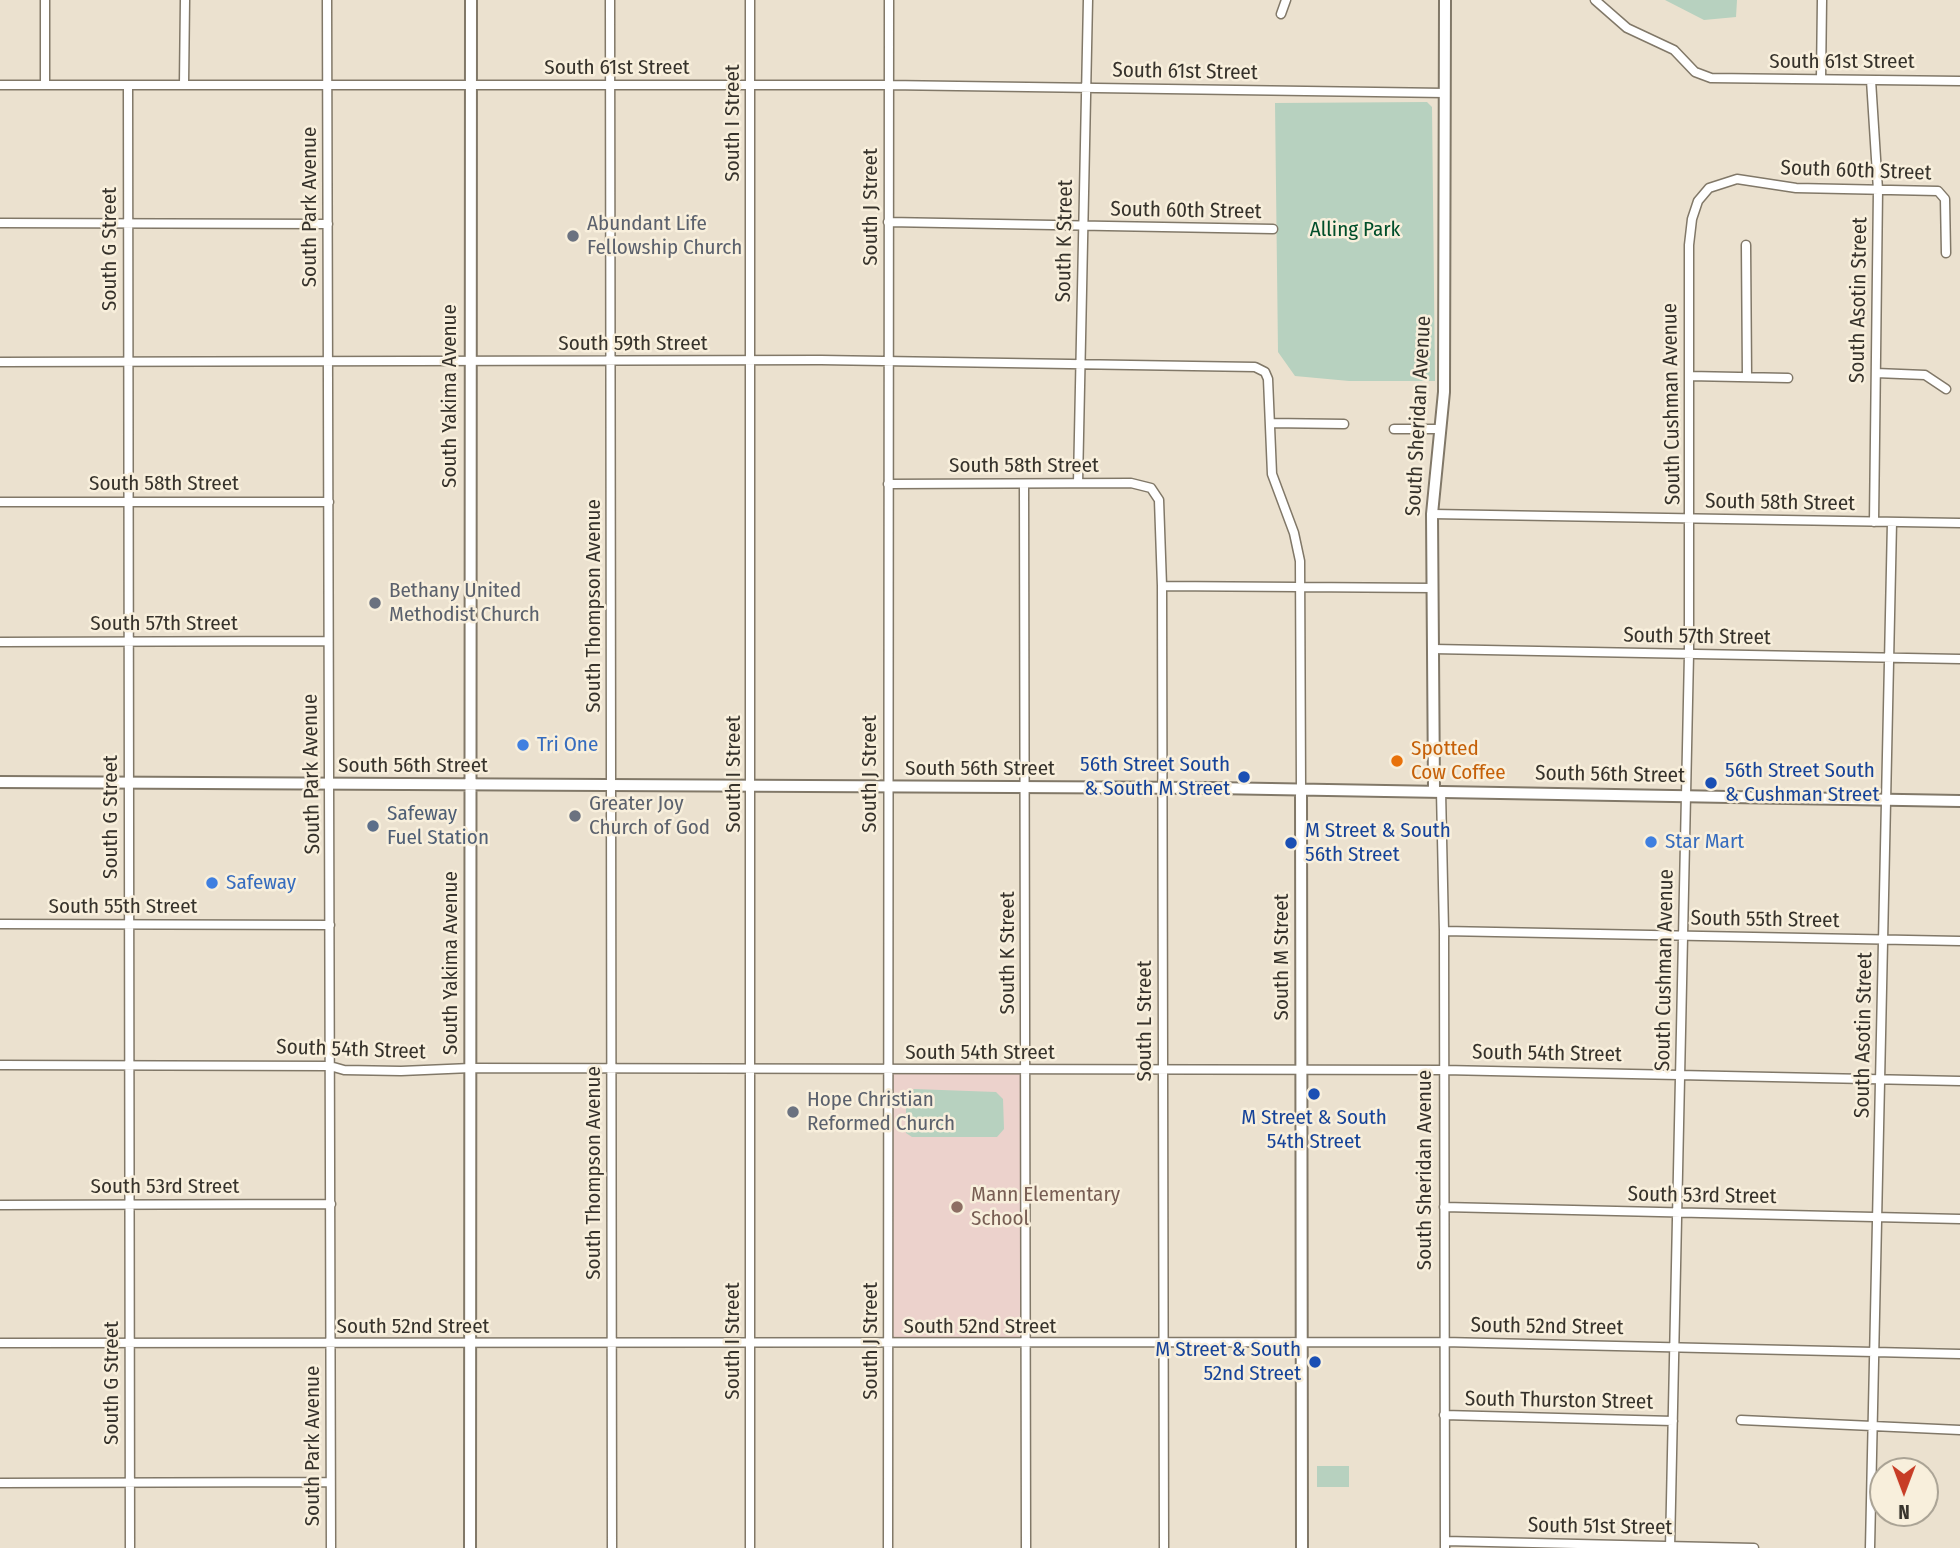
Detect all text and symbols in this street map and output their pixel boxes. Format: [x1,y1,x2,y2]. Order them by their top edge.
street label: South 61st Street [1769,49,1915,75]
street label: South 61st Street [544,55,690,81]
street label: South 61st Street [1112,58,1258,86]
street label: South I Street [720,64,746,182]
street label: South Park Avenue [297,127,323,287]
street label: South J Street [858,148,884,266]
street label: South 60th Street [1780,156,1932,186]
street label: South K Street [1051,179,1079,303]
street label: South G Street [97,187,123,311]
street label: South 60th Street [1110,197,1262,225]
place label: Abundant Life Fellowship Church [587,211,742,261]
park label: Alling Park [1310,217,1400,243]
street label: South Asotin Street [1845,217,1873,383]
marker: Abundant Life Fellowship Church [565,228,581,244]
street label: South Cushman Avenue [1658,303,1686,505]
street label: South Yakima Avenue [437,304,463,488]
street label: South Sheridan Avenue [1401,315,1437,517]
street label: South 59th Street [558,331,708,357]
street label: South 58th Street [949,453,1099,479]
street label: South 58th Street [89,471,239,497]
street label: South 58th Street [1705,489,1855,517]
street label: South Thompson Avenue [581,499,607,713]
place label: Bethany United Methodist Church [389,578,540,628]
marker: Bethany United Methodist Church [367,595,383,611]
street label: South 57th Street [90,611,238,637]
street label: South 57th Street [1623,623,1771,651]
street label: South Park Avenue [298,693,326,855]
street label: South I Street [721,715,747,833]
street label: South J Street [857,715,883,833]
place label: Tri One [537,732,598,758]
place label: Spotted Cow Coffee [1411,736,1506,786]
marker: Tri One [515,737,531,753]
place label: 56th Street South & South M Street [1080,752,1230,802]
street label: South 56th Street [338,753,488,779]
marker: Spotted Cow Coffee [1389,753,1405,769]
street label: South G Street [98,755,124,879]
street label: South 56th Street [905,756,1055,782]
place label: 56th Street South & Cushman Street [1725,758,1879,808]
street label: South 56th Street [1535,761,1685,789]
marker: 56th Street South & South M Street [1236,769,1252,785]
marker: 56th Street South & Cushman Street [1703,775,1719,791]
place label: Greater Joy Church of God [589,791,710,841]
place label: Safeway Fuel Station [387,801,489,851]
marker: Greater Joy Church of God [567,808,583,824]
marker: Safeway Fuel Station [365,818,381,834]
place label: M Street & South 56th Street [1305,818,1451,868]
place label: Star Mart [1665,829,1744,855]
marker: Star Mart [1643,834,1659,850]
marker: M Street & South 56th Street [1283,835,1299,851]
street label: South Cushman Avenue [1651,869,1679,1071]
place label: Safeway [226,870,296,896]
street label: South Yakima Avenue [438,871,464,1055]
marker: Safeway [204,875,220,891]
street label: South K Street [995,892,1021,1014]
street label: South 55th Street [49,894,197,920]
street label: South M Street [1269,894,1295,1020]
street label: South 55th Street [1690,906,1840,934]
street label: South Asotin Street [1850,952,1878,1118]
street label: South L Street [1132,960,1158,1082]
street label: South 54th Street [276,1035,426,1065]
street label: South 54th Street [905,1040,1055,1066]
street label: South 54th Street [1472,1040,1622,1068]
street label: South Thompson Avenue [581,1066,607,1280]
street label: South Sheridan Avenue [1412,1070,1438,1270]
marker: M Street & South 54th Street [1306,1086,1322,1102]
place label: Hope Christian Reformed Church [807,1087,955,1137]
marker: Hope Christian Reformed Church [785,1104,801,1120]
place label: M Street & South 54th Street [1241,1105,1387,1155]
street label: South 53rd Street [91,1174,239,1200]
place label: Mann Elementary School [971,1182,1120,1232]
street label: South 53rd Street [1627,1182,1777,1210]
marker: Mann Elementary School [949,1199,965,1215]
street label: South I Street [720,1282,746,1400]
street label: South J Street [858,1282,884,1400]
street label: South 52nd Street [1470,1313,1624,1341]
street label: South 52nd Street [337,1314,489,1340]
street label: South 52nd Street [904,1314,1056,1340]
street label: South G Street [99,1321,125,1445]
place label: M Street & South 52nd Street [1155,1337,1301,1387]
marker: M Street & South 52nd Street [1307,1354,1323,1370]
street label: South Park Avenue [300,1366,326,1526]
street label: South Thurston Street [1465,1387,1653,1415]
north arrow [1869,1457,1939,1527]
text: N [1898,1500,1910,1523]
street label: South 51st Street [1528,1513,1672,1541]

